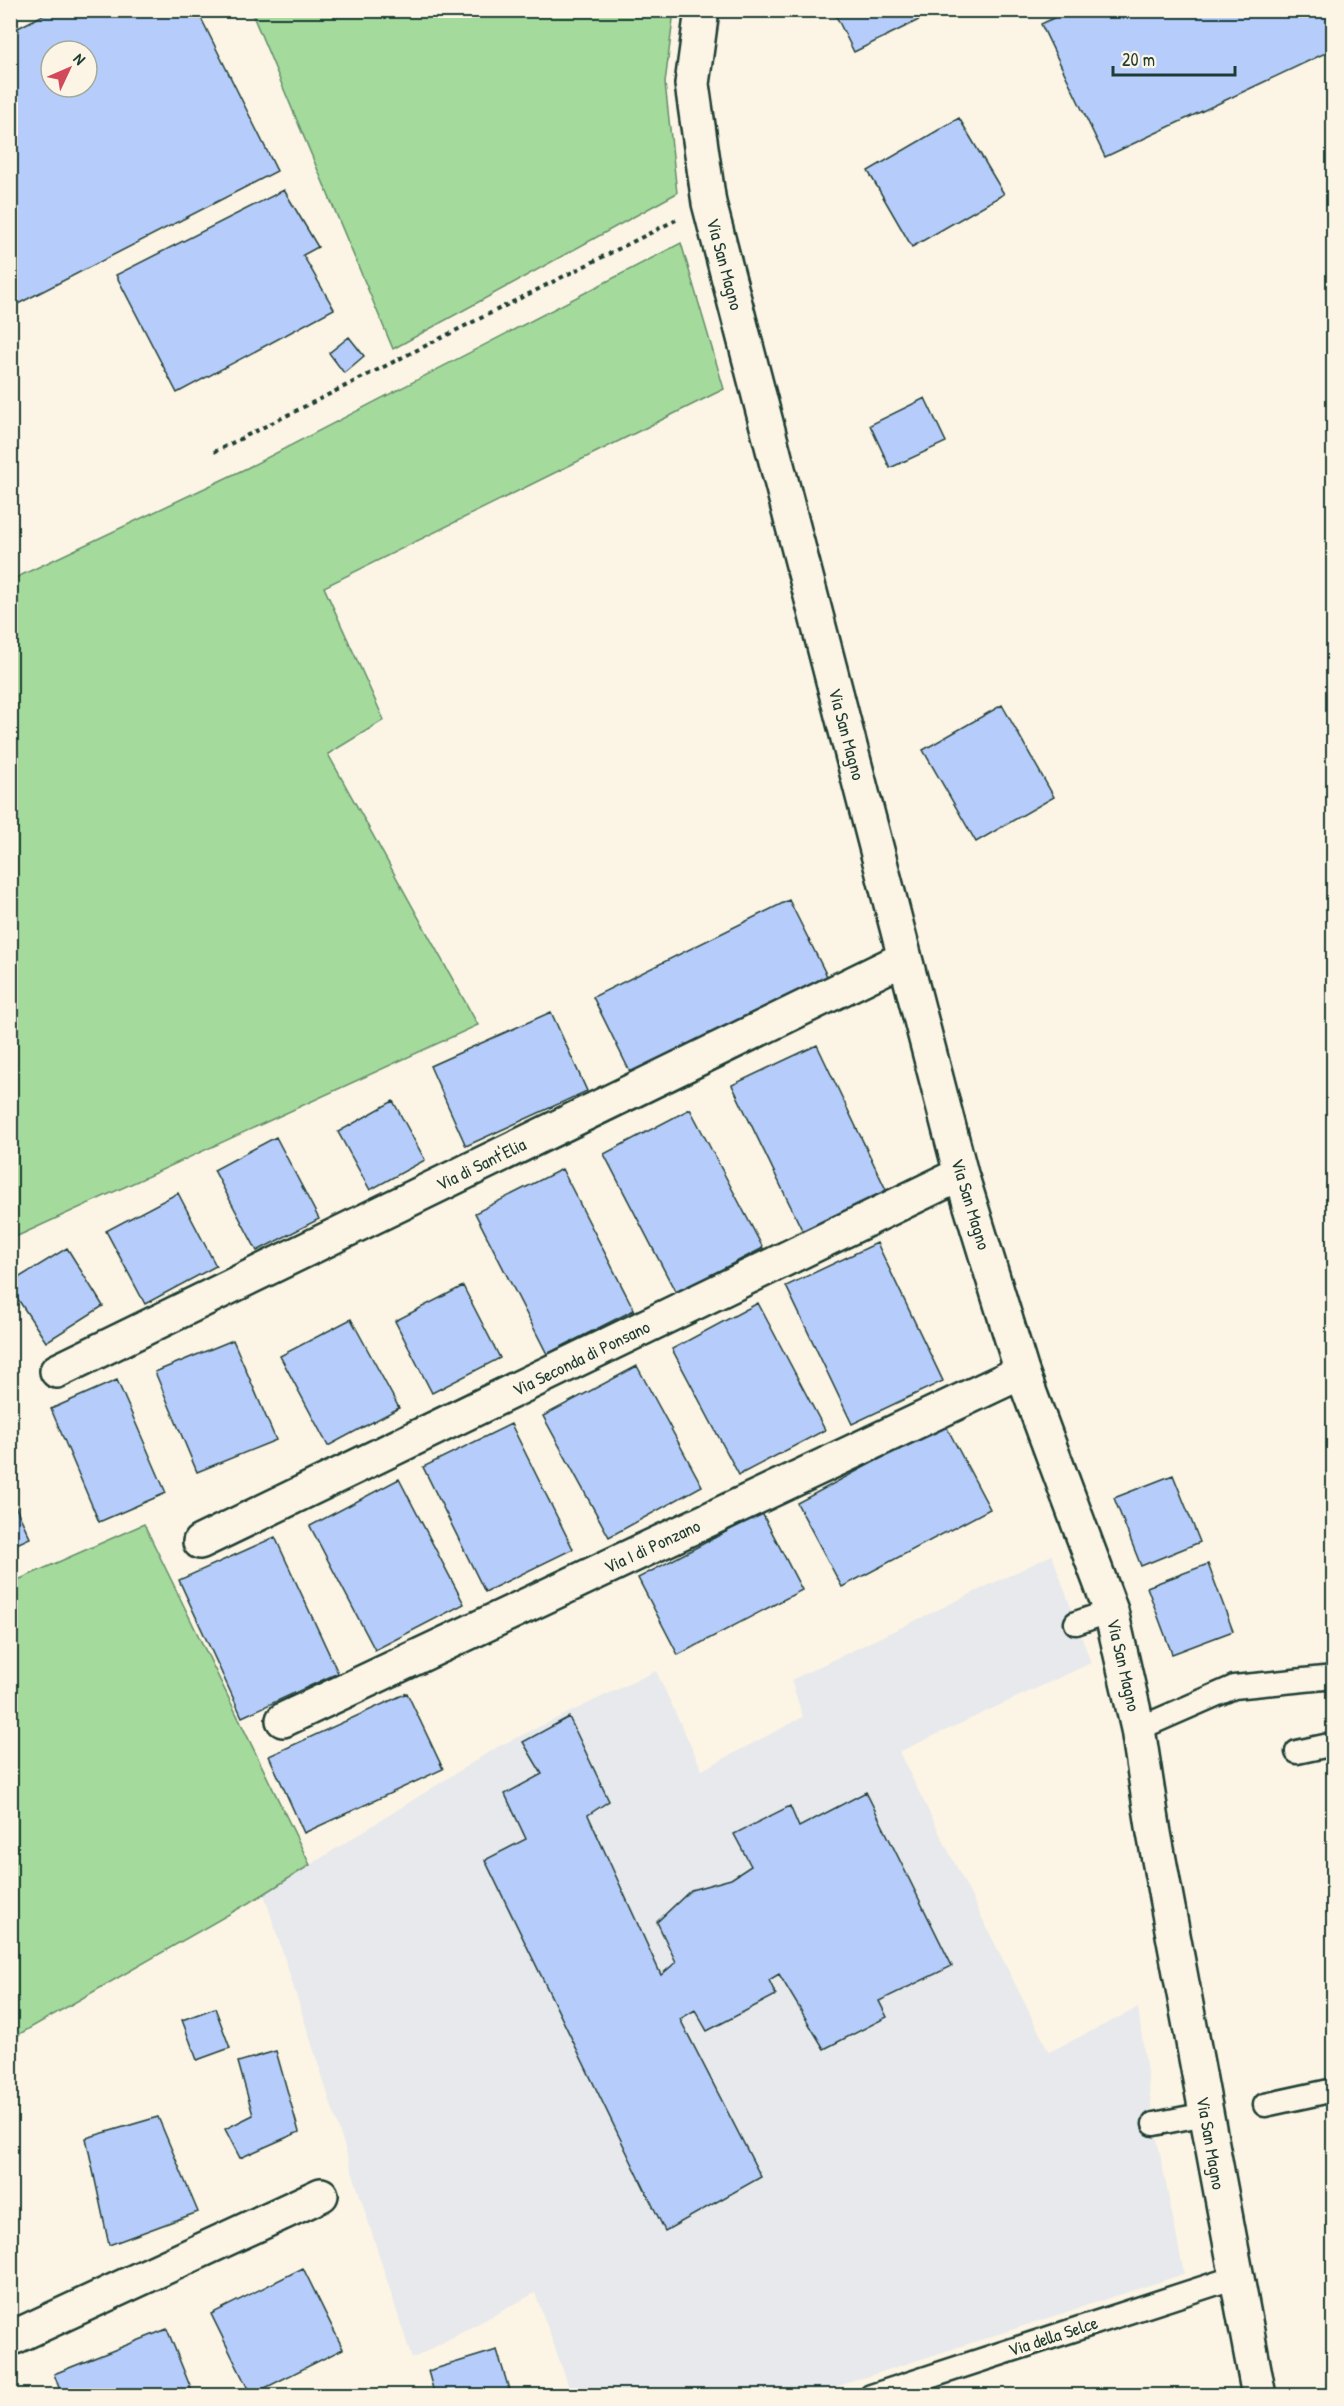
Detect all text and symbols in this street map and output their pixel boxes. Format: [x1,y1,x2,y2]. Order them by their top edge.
north arrow [39,39,99,99]
scale bar [1113,39,1234,77]
text: 20 m [1122,47,1155,72]
text: N [69,48,91,70]
street label: Via San Magno [701,215,749,313]
street label: Via San Magno [823,685,871,783]
street label: Via di Sant'Elia [432,1132,530,1196]
street label: Via San Magno [945,1155,997,1253]
street label: Via Seconda di Ponsano [508,1314,654,1402]
street label: Via I di Ponzano [600,1513,704,1579]
street label: Via San Magno [1101,1616,1147,1714]
street label: Via San Magno [1191,2094,1231,2192]
street label: Via della Selce [1005,2310,1101,2362]

